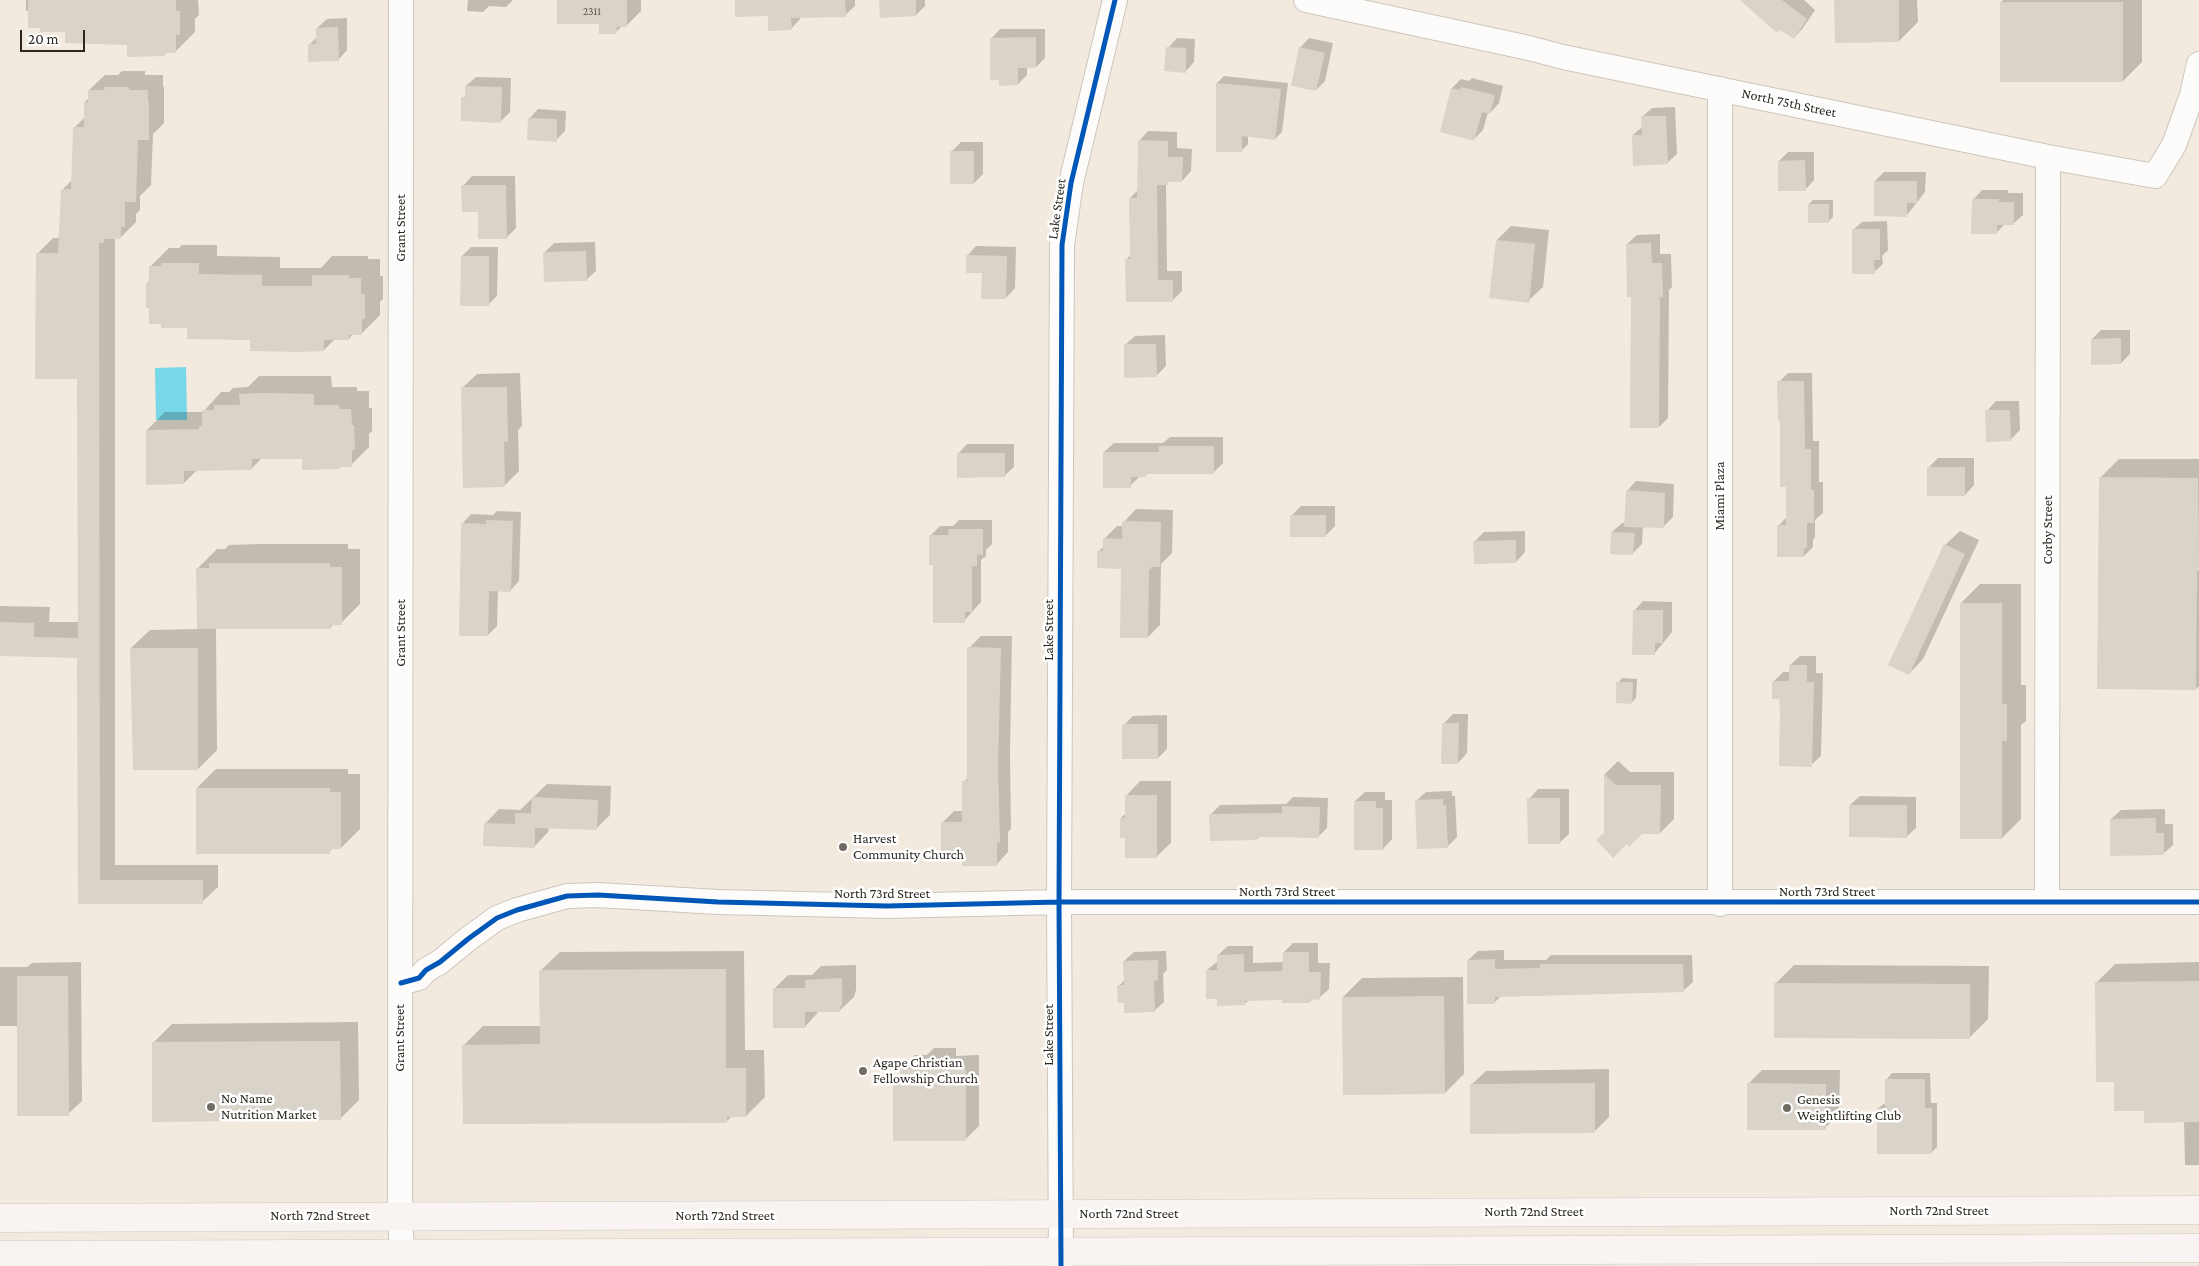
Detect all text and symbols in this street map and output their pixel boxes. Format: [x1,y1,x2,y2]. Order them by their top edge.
house number: 2311 [583,5,601,19]
scale bar [22,20,88,52]
text: 20 m [28,31,59,47]
street label: North 75th Street [1740,85,1838,121]
street label: Lake Street [1044,177,1070,241]
street label: Grant Street [393,194,409,262]
street label: Miami Plaza [1712,462,1728,530]
street label: Corby Street [2040,495,2056,565]
street label: Grant Street [393,599,409,667]
street label: Lake Street [1041,599,1057,661]
place label: Harvest Community Church [853,831,964,864]
marker: Harvest Community Church [837,841,849,853]
street label: North 73rd Street [1239,884,1335,900]
street label: North 73rd Street [1779,884,1875,900]
street label: North 73rd Street [834,886,930,902]
street label: Grant Street [392,1004,408,1072]
street label: Lake Street [1041,1004,1057,1066]
place label: Agape Christian Fellowship Church [873,1055,978,1088]
marker: Agape Christian Fellowship Church [857,1065,869,1077]
place label: No Name Nutrition Market [221,1091,317,1124]
place label: Genesis Weightlifting Club [1797,1092,1901,1124]
marker: No Name Nutrition Market [205,1101,217,1113]
marker: Genesis Weightlifting Club [1781,1102,1793,1114]
street label: North 72nd Street [1889,1203,1989,1219]
street label: North 72nd Street [1484,1204,1584,1220]
street label: North 72nd Street [1079,1206,1179,1222]
street label: North 72nd Street [270,1208,370,1224]
street label: North 72nd Street [675,1208,775,1224]

